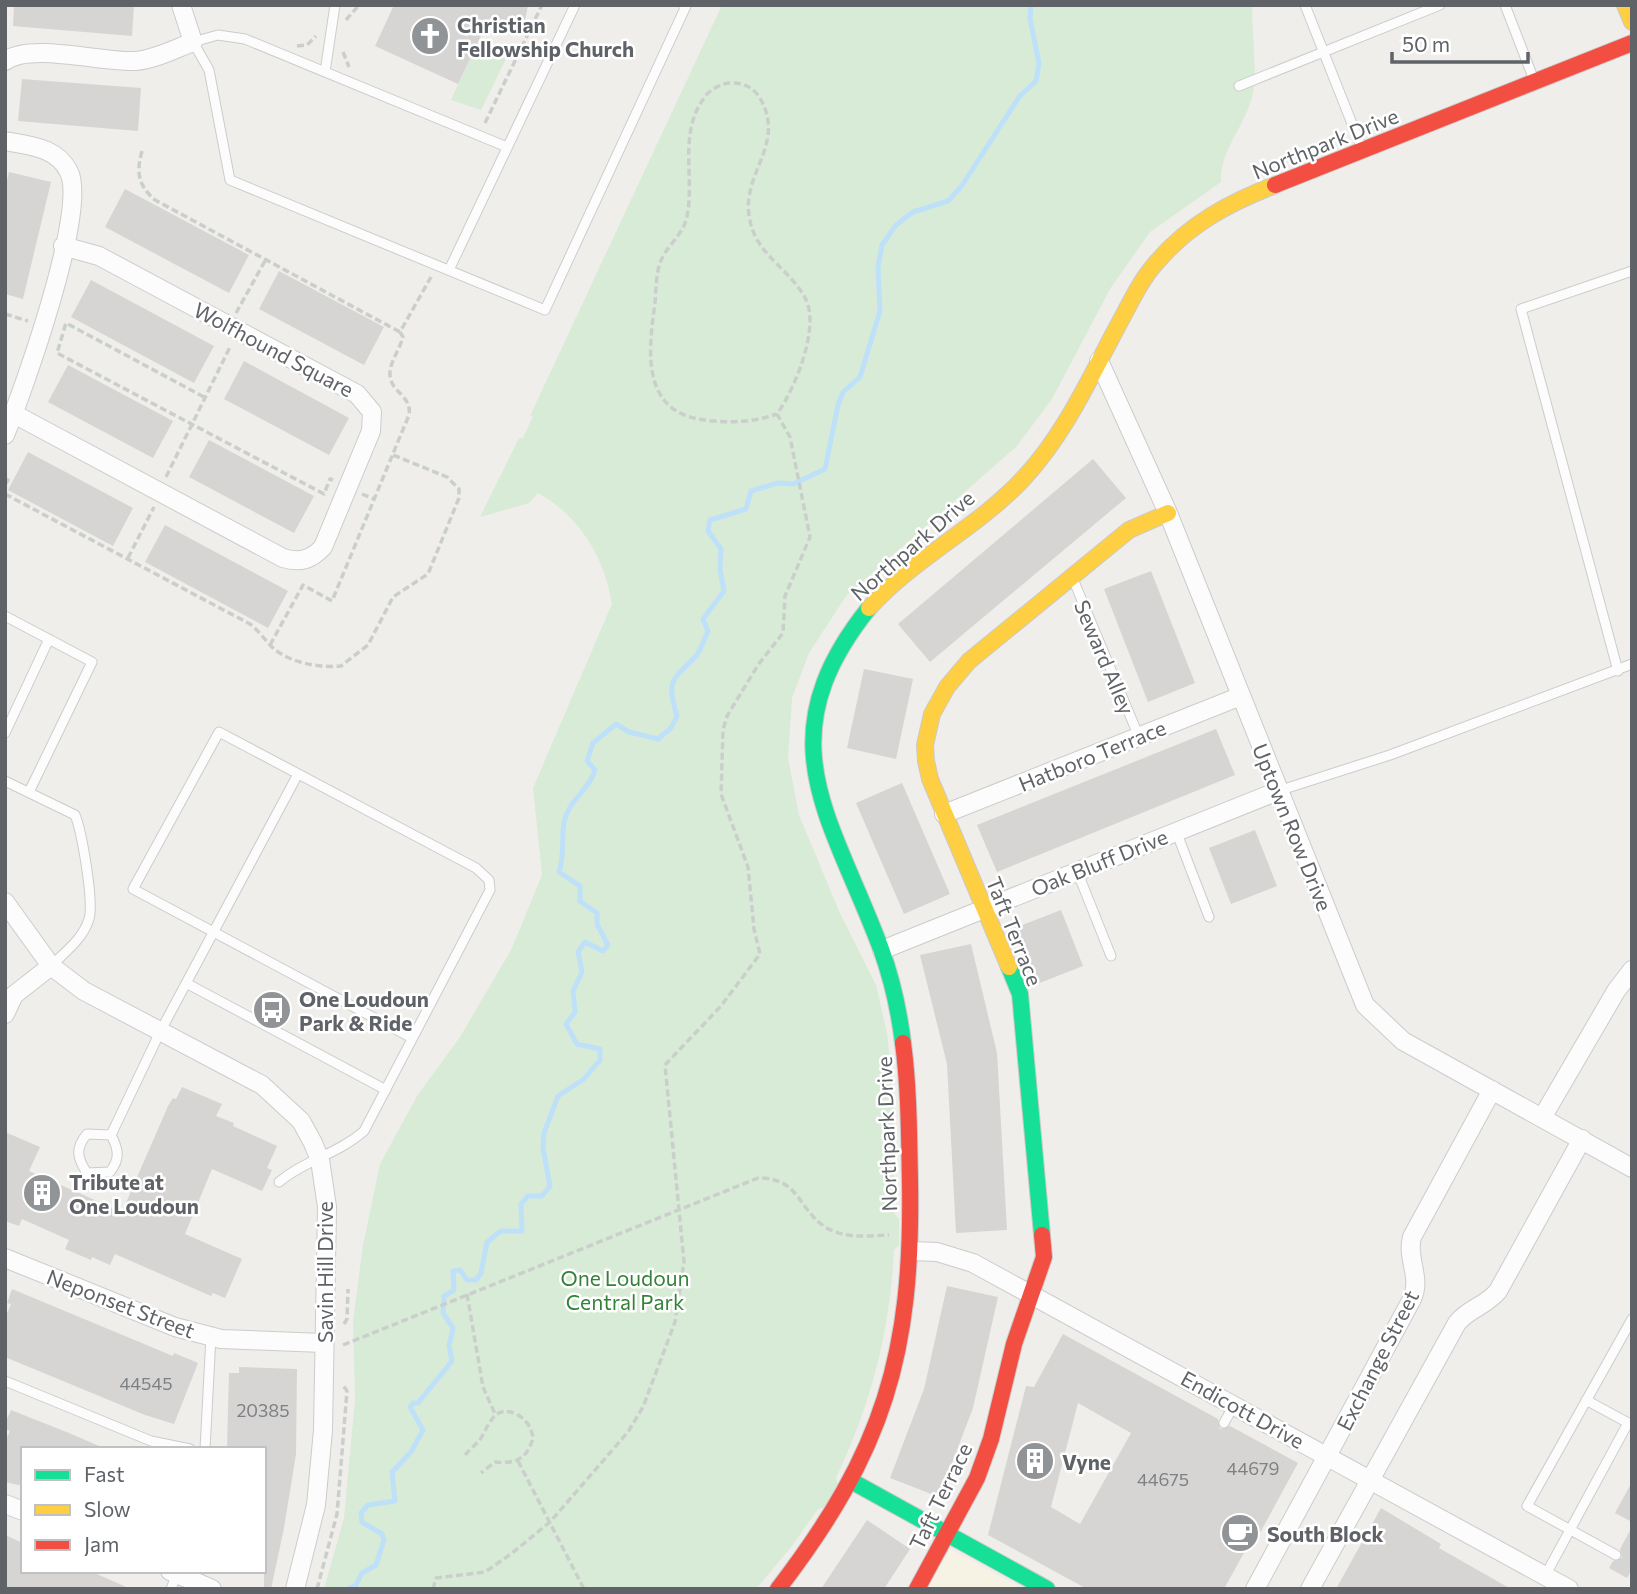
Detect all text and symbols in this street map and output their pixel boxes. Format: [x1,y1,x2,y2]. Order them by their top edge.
place label: Christian Fellowship Church [457,12,634,61]
church icon: Christian Fellowship Church [409,15,451,57]
scale bar [1392,21,1528,65]
text: 50 m [1402,31,1450,56]
street label: Northpark Drive [1248,102,1402,184]
street label: Wolfhound Square [190,296,358,402]
street label: Northpark Drive [845,485,979,605]
street label: Seward Alley [1070,596,1140,718]
street label: Hatboro Terrace [1015,714,1169,796]
street label: Uptown Row Drive [1248,740,1338,914]
street label: Oak Bluff Drive [1027,823,1171,901]
street label: Taft Terrace [982,873,1048,989]
place label: One Loudoun Park & Ride [299,986,429,1035]
bus stop icon: One Loudoun Park & Ride [251,989,293,1031]
street label: Northpark Drive [871,1056,901,1212]
place label: Tribute at One Loudoun [69,1169,199,1218]
building icon: Tribute at One Loudoun [21,1172,63,1214]
street label: Savin Hill Drive [312,1201,337,1343]
street label: Neponset Street [44,1263,198,1343]
park label: One Loudoun Central Park [560,1265,690,1314]
street label: Exchange Street [1331,1286,1423,1434]
street label: Endicott Drive [1177,1365,1309,1453]
house number: 44545 [119,1372,173,1394]
house number: 20385 [236,1399,290,1421]
street label: Taft Terrace [903,1439,977,1553]
building icon: Vyne [1014,1440,1056,1482]
legend [21,1447,266,1573]
place label: Vyne [1062,1449,1111,1474]
house number: 44679 [1227,1457,1279,1479]
text: Fast [84,1461,125,1486]
house number: 44675 [1137,1468,1189,1490]
text: Slow [84,1496,131,1521]
cafe icon: South Block [1219,1512,1261,1554]
place label: South Block [1267,1521,1384,1546]
text: Jam [84,1531,119,1556]

